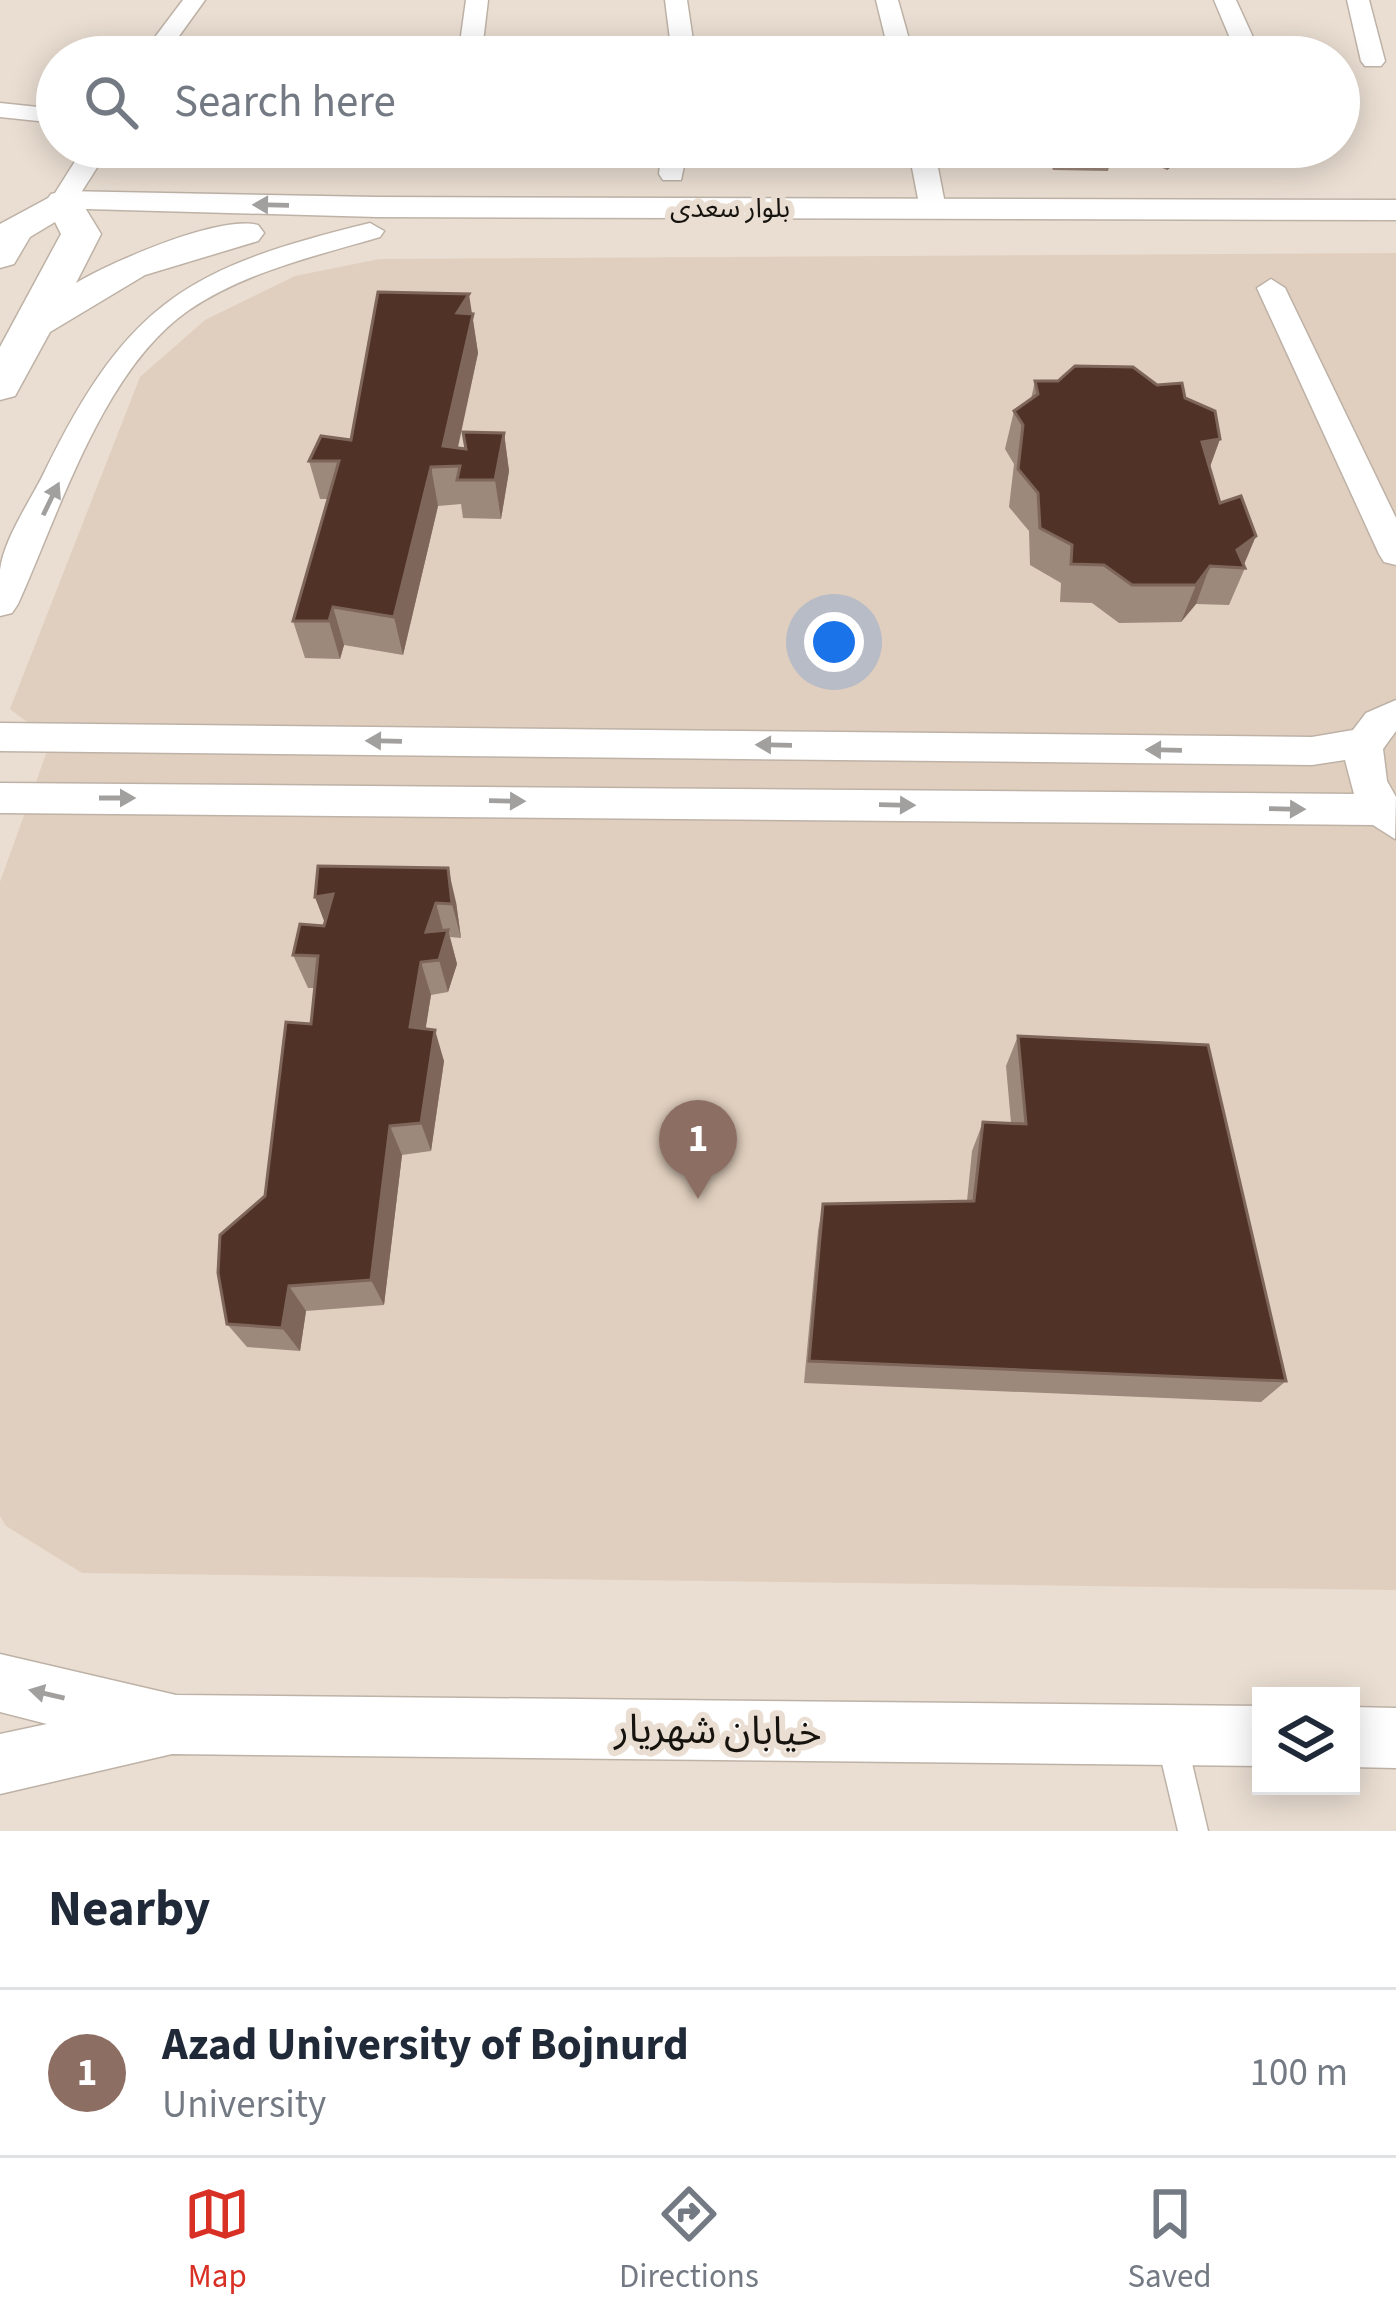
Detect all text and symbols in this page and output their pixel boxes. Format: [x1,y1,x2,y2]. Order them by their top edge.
search box [36,36,1360,168]
icon: search [78,69,144,135]
text: Search here [174,70,396,134]
street label: بلوار سعدی [670,189,790,228]
one-way arrow [251,195,289,215]
one-way arrow [41,481,61,516]
your location [804,612,864,672]
one-way arrow [364,731,402,750]
one-way arrow [754,735,792,755]
one-way arrow [1144,740,1182,759]
one-way arrow [99,788,137,808]
one-way arrow [489,791,527,811]
one-way arrow [879,795,917,815]
one-way arrow [1269,799,1307,818]
pin: 1 [659,1100,737,1199]
one-way arrow [28,1684,65,1703]
map controls [1252,1687,1360,1795]
button: layers [1252,1687,1360,1795]
street label: خیابان شهریار [613,1701,822,1761]
text: Nearby [48,1873,210,1945]
text: Azad University of Bojnurd [162,2013,689,2077]
text: 1 [77,2045,97,2101]
text: 100 m [1250,2045,1348,2101]
text: University [162,2077,326,2133]
tab: Map [184,2181,250,2300]
tab: Directions [619,2181,759,2300]
tab: Saved [1127,2181,1212,2300]

